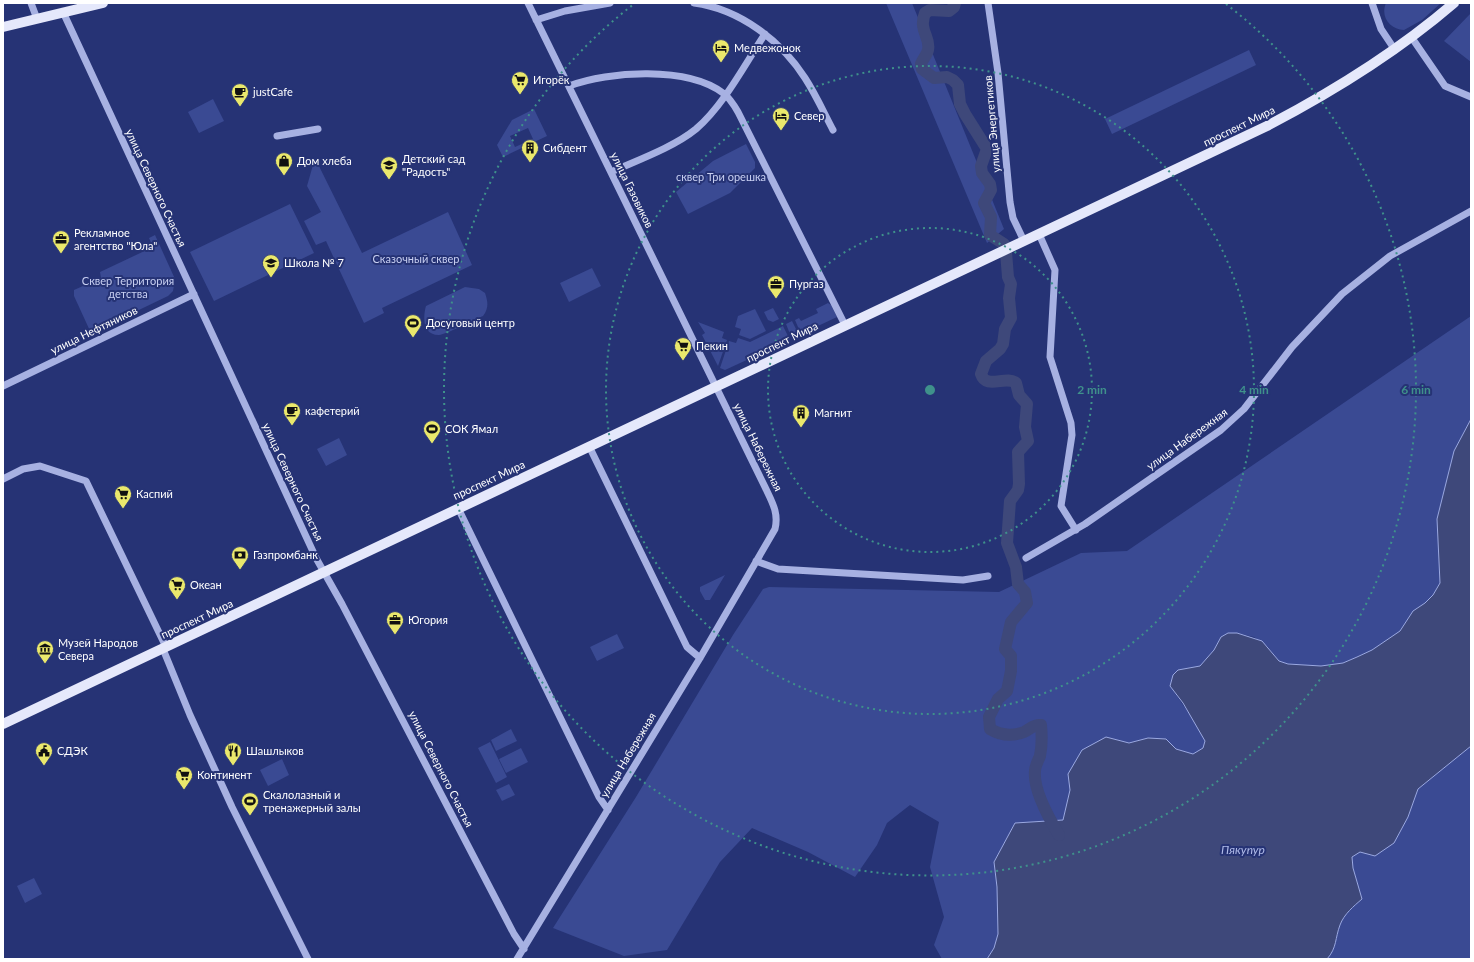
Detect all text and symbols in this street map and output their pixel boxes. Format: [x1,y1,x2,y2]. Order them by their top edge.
hotel icon: Медвежонок [711,38,731,63]
place label: Медвежонок [734,41,801,54]
supermarket icon: Игорёк [510,70,530,95]
place label: Игорёк [533,73,570,86]
street label: улица Энергетиков [981,75,1002,173]
cafe icon: justCafe [230,82,250,107]
place label: justCafe [252,85,293,98]
street label: проспект Мира [1201,103,1277,148]
hotel icon: Север [771,106,791,131]
place label: Север [794,109,824,122]
street label: улица Северного Счастья [123,127,190,249]
building icon: Сибдент [520,138,540,163]
place label: Сибдент [543,141,588,154]
street label: улица Газовиков [608,150,656,230]
shop icon: Дом хлеба [274,151,294,176]
place label: Детский сад "Радость" [402,152,466,178]
place label: Дом хлеба [297,154,352,167]
school or university icon: Детский сад "Радость" [379,155,399,180]
park label: сквер Три орешка [676,170,766,183]
place label: Рекламное агентство "Юла" [74,226,157,252]
office icon: Рекламное агентство "Юла" [51,229,71,254]
park label: Сказочный сквер [373,252,459,265]
school or university icon: Школа № 7 [261,253,281,278]
place label: Школа № 7 [284,256,344,269]
park label: Сквер Территория детства [82,274,174,300]
office icon: Пургаз [766,274,786,299]
place label: Пургаз [789,277,824,290]
street label: улица Нефтяников [48,303,139,356]
sports icon: Досуговый центр [403,313,423,338]
place label: Досуговый центр [426,316,515,329]
street label: проспект Мира [744,319,820,364]
supermarket icon: Пекин [673,336,693,361]
place label: Пекин [696,339,728,352]
text: 2 min [1077,382,1107,397]
text: 4 min [1239,382,1269,397]
text: 6 min [1401,382,1431,397]
centre of rings [923,383,937,397]
cafe icon: кафетерий [282,401,302,426]
street label: улица Набережная [731,401,785,493]
building icon: Магнит [791,403,811,428]
place label: кафетерий [305,404,360,417]
street label: улица Набережная [1144,405,1230,472]
place label: Магнит [814,406,853,419]
sports icon: СОК Ямал [422,419,442,444]
street label: улица Северного Счастья [260,421,327,543]
place label: СОК Ямал [445,422,498,435]
street label: проспект Мира [451,457,527,502]
supermarket icon: Каспий [113,484,133,509]
place label: Каспий [136,487,173,500]
bank icon: Газпромбанк [230,545,250,570]
place label: Газпромбанк [253,548,318,561]
supermarket icon: Океан [167,575,187,600]
place label: Океан [190,578,222,591]
street label: проспект Мира [159,596,235,641]
office icon: Югория [385,610,405,635]
place label: Югория [408,613,448,626]
place label: Музей Народов Севера [58,636,138,662]
museum icon: Музей Народов Севера [35,639,55,664]
street label: улица Северного Счастья [406,708,476,829]
street label: улица Набережная [597,710,658,799]
public building icon: СДЭК [34,741,54,766]
restaurant icon: Шашлыков [223,741,243,766]
place label: СДЭК [57,744,88,757]
place label: Шашлыков [246,744,304,757]
supermarket icon: Континент [174,765,194,790]
place label: Континент [197,768,252,781]
place label: Скалолазный и тренажерный залы [263,788,361,814]
sports icon: Скалолазный и тренажерный залы [240,791,260,816]
water label: Пякупур [1221,842,1265,857]

